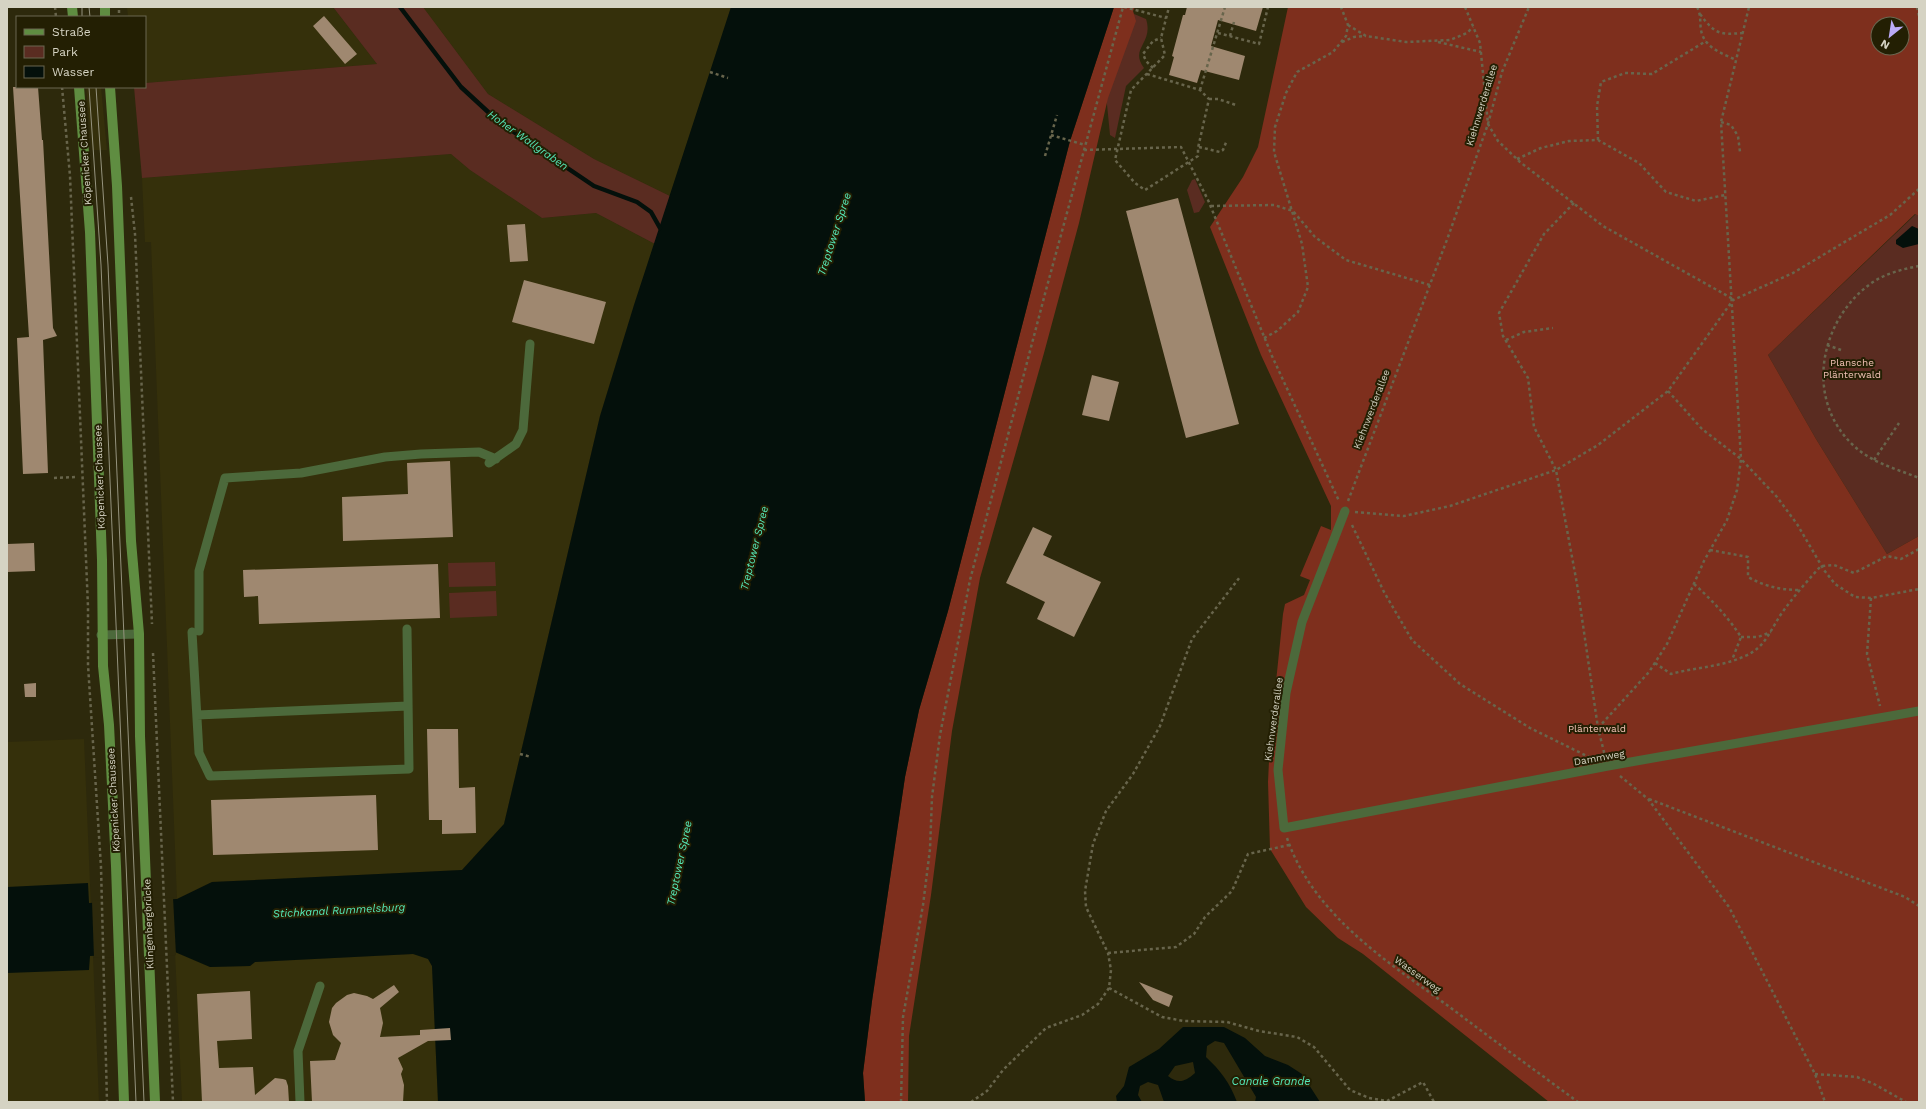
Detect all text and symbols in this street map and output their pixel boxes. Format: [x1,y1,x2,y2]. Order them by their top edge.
legend [16,16,146,88]
north arrow [1870,16,1910,56]
text: Straße [52,25,91,39]
text: N [1878,37,1892,52]
text: Park [52,45,78,59]
street label: Kiehnwerderallee [1464,63,1499,147]
text: Wasser [52,65,94,79]
street label: Köpenicker Chaussee [75,100,94,205]
water label: Hoher Wallgraben [485,108,571,173]
water label: Treptower Spree [815,191,854,277]
park label: Plansche Plänterwald [1823,357,1881,380]
street label: Kiehnwerderallee [1351,368,1392,451]
street label: Köpenicker Chaussee [92,425,107,529]
water label: Treptower Spree [738,505,771,592]
street label: Kiehnwerderallee [1262,676,1285,762]
park label: Plänterwald [1568,723,1626,734]
street label: Köpenicker Chaussee [105,747,122,852]
street label: Dammweg [1573,748,1626,767]
water label: Treptower Spree [664,819,695,907]
street label: Klingenbergbrücke [141,878,156,969]
water label: Stichkanal Rummelsburg [273,901,406,920]
street label: Wasserweg [1392,954,1444,995]
water label: Canale Grande [1232,1075,1310,1088]

